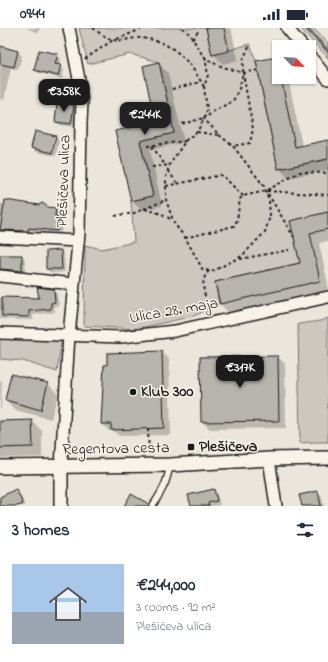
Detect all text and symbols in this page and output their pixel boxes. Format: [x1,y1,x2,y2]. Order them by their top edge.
text: 09:44 [20,3,45,25]
north arrow [272,40,316,84]
map controls [272,40,316,84]
pin: €358K [36,79,92,113]
text: €358K [47,82,81,101]
pin: €244K [117,102,173,136]
text: €244K [129,105,161,124]
street label: Plešičeva ulica [50,134,78,228]
street label: Ulica 28. maja [128,291,220,331]
pin: €317K [212,355,268,389]
text: €317K [225,358,255,377]
place label: Klub 300 [141,380,194,404]
marker: Klub 300 [128,387,138,397]
place label: Plešičeva [199,435,258,459]
street label: Regentova cesta [62,436,170,462]
marker: Plešičeva [186,442,196,452]
text: 3 homes [12,518,70,543]
icon: filters [294,519,316,541]
text: €244,000 [136,573,195,598]
icon: home [44,580,92,628]
text: 3 rooms · 92 m² [136,598,216,617]
text: Plešičeva ulica [136,617,211,636]

